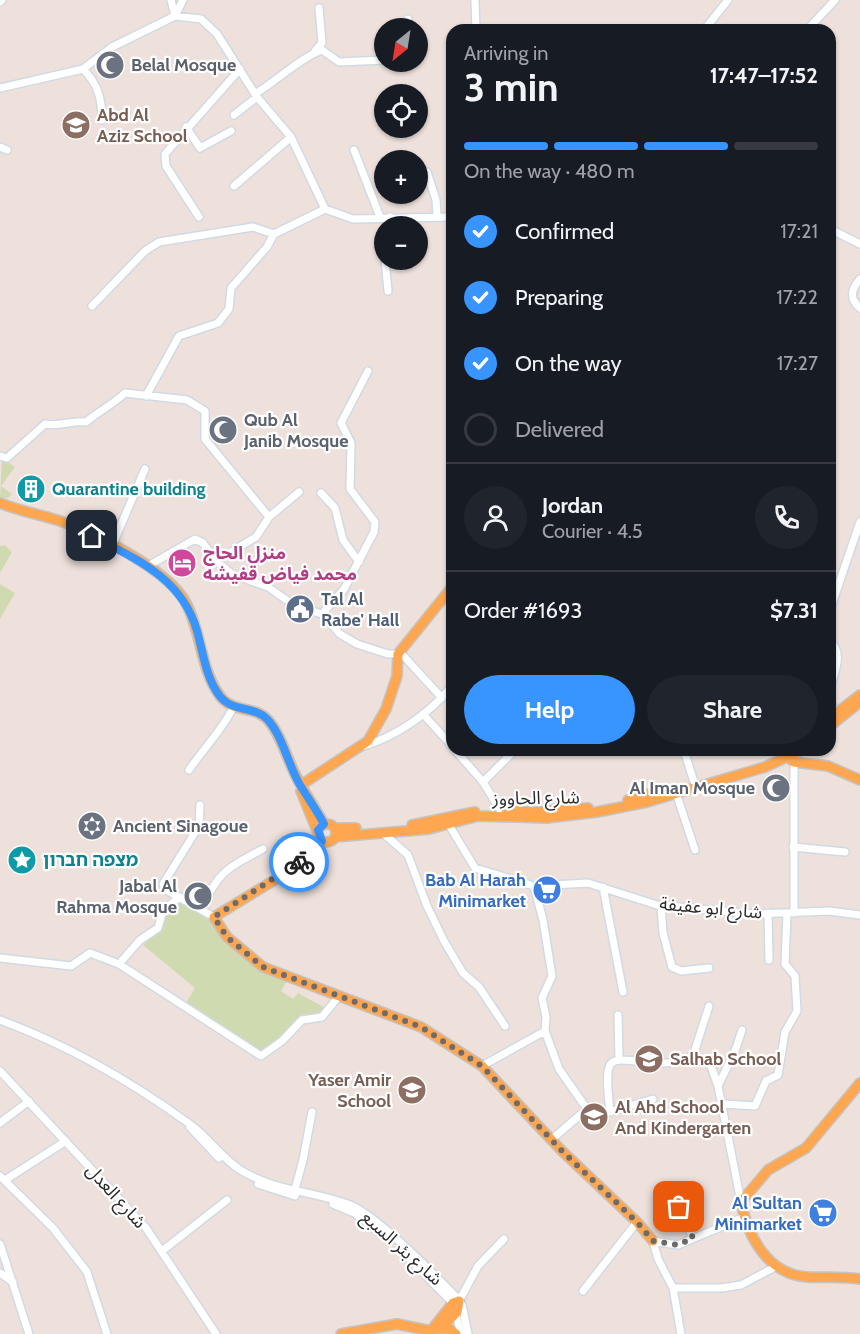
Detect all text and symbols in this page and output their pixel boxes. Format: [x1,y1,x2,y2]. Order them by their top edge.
north arrow [374,18,428,72]
map controls [374,18,428,270]
text: Arriving in [464,41,548,65]
mosque icon: Belal Mosque [94,49,126,81]
place label: Belal Mosque [131,54,236,76]
text: 17:47–17:52 [710,62,818,89]
text: 3 min [464,63,559,111]
button: locate [374,84,428,138]
place label: Abd Al Aziz School [97,104,188,147]
school or university icon: Abd Al Aziz School [60,109,92,141]
button: + [374,150,428,204]
text: On the way · 480 m [464,159,634,183]
icon: check [464,215,497,248]
button: − [374,216,428,270]
text: Confirmed [515,218,614,245]
text: 17:21 [780,219,818,243]
icon: check [464,281,497,314]
text: Preparing [515,284,603,311]
text: 17:22 [776,285,818,309]
icon: check [464,347,497,380]
text: On the way [515,350,622,377]
text: 17:27 [777,351,818,375]
place label: Qub Al Janib Mosque [243,409,349,452]
mosque icon: Qub Al Janib Mosque [207,414,239,446]
text: Delivered [515,416,604,443]
building icon: Quarantine building [15,473,47,505]
place label: Quarantine building [52,478,206,500]
button: person [464,486,527,549]
button: phone [755,486,818,549]
text: Jordan [542,492,603,519]
pin [66,510,117,561]
icon: home [75,519,108,552]
text: Courier · 4.5 [542,519,643,543]
place label: منزل الحاج محمد فياض قفيشه [203,542,357,585]
hotel icon: منزل الحاج محمد فياض قفيشه [166,547,198,579]
place label: Tal Al Rabe' Hall [321,588,399,631]
public building icon: Tal Al Rabe' Hall [284,593,316,625]
text: Order #1693 [464,597,582,624]
text: $7.31 [770,597,818,624]
button: Help [464,675,635,744]
button: Share [647,675,818,744]
mosque icon: Al Iman Mosque [760,772,792,804]
place label: Al Iman Mosque [629,777,755,799]
street label: شارع الحاووز [491,786,580,813]
synagogue icon: Ancient Sinagoue [76,810,108,842]
place label: Ancient Sinagoue [113,815,248,837]
courier [269,832,329,892]
place icon: מצפה חברון [6,844,38,876]
icon: bike [283,846,316,879]
place label: מצפה חברון [43,849,139,871]
place label: Bab Al Harah Minimarket [425,869,526,912]
supermarket icon: Bab Al Harah Minimarket [531,874,563,906]
place label: Jabal Al Rahma Mosque [56,875,177,918]
mosque icon: Jabal Al Rahma Mosque [182,880,214,912]
street label: شارع ابو عفيفة [658,893,763,926]
school or university icon: Salhab School [633,1043,665,1075]
place label: Salhab School [670,1048,781,1070]
place label: Yaser Amir School [307,1069,391,1112]
school or university icon: Yaser Amir School [396,1074,428,1106]
place label: Al Ahd School And Kindergarten [615,1096,751,1139]
school or university icon: Al Ahd School And Kindergarten [578,1101,610,1133]
street label: شارع العدل [79,1159,151,1235]
pin [653,1181,704,1232]
icon: bag [662,1190,695,1223]
place label: Al Sultan Minimarket [714,1192,802,1235]
supermarket icon: Al Sultan Minimarket [807,1197,839,1229]
street label: شارع بئر السبع [355,1206,447,1292]

